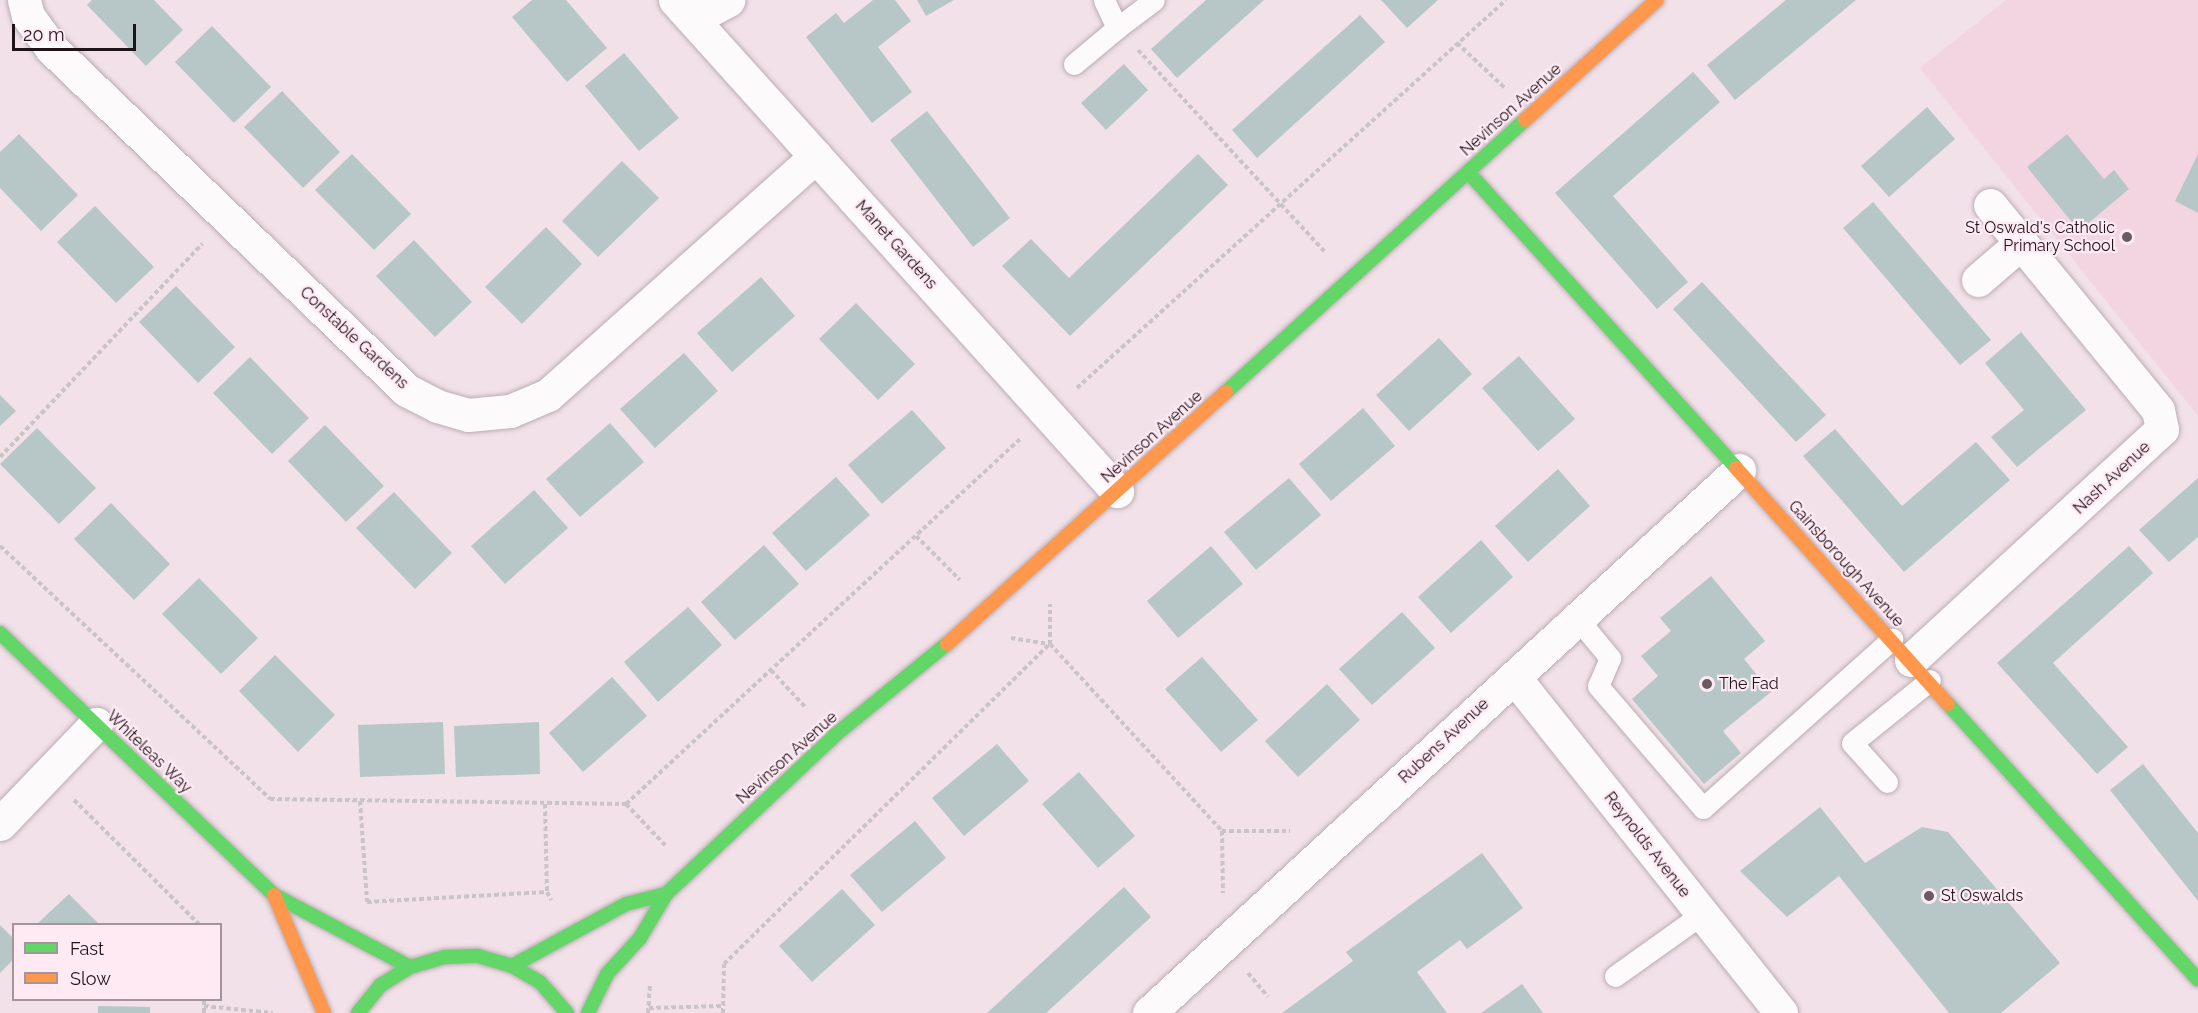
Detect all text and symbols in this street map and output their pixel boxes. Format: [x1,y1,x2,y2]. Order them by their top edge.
scale bar [15,12,140,50]
text: 20 m [23,24,65,45]
street label: Nevinson Avenue [1456,60,1566,160]
street label: Manet Gardens [851,197,941,293]
place label: St Oswald's Catholic Primary School [1965,218,2115,256]
marker: St Oswald's Catholic Primary School [2120,230,2134,244]
street label: Constable Gardens [296,283,412,393]
street label: Nevinson Avenue [1097,387,1207,487]
street label: Nash Avenue [2070,437,2154,519]
street label: Gainsborough Avenue [1784,497,1908,631]
place label: The Fad [1719,674,1779,694]
marker: The Fad [1700,677,1714,691]
street label: Rubens Avenue [1395,694,1493,788]
street label: Whiteleas Way [102,706,196,798]
street label: Nevinson Avenue [732,708,842,808]
street label: Reynolds Avenue [1600,788,1694,902]
place label: St Oswalds [1941,886,2023,906]
marker: St Oswalds [1922,889,1936,903]
legend [12,923,222,1001]
text: Fast [70,938,104,959]
text: Slow [70,968,111,989]

